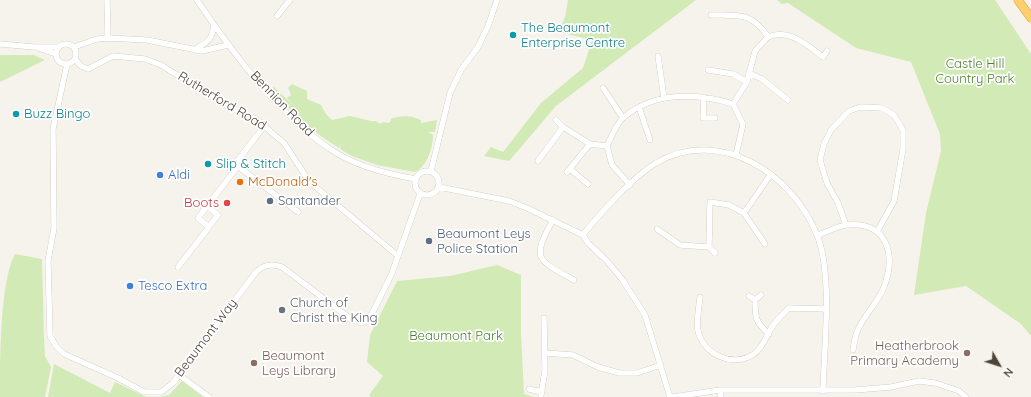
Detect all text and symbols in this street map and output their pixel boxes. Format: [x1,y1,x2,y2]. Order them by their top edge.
place label: The Beaumont Enterprise Centre [521,20,625,51]
marker: The Beaumont Enterprise Centre [508,30,518,40]
park label: Castle Hill Country Park [935,56,1015,87]
street label: Rutherford Road [175,68,269,134]
street label: Bennion Road [247,68,317,140]
place label: Buzz Bingo [24,106,90,122]
marker: Buzz Bingo [11,109,21,119]
place label: Slip & Stitch [216,156,286,172]
marker: Slip & Stitch [203,159,213,169]
place label: Aldi [168,167,190,183]
marker: Aldi [155,170,165,180]
place label: McDonald's [248,174,318,190]
marker: McDonald's [235,177,245,187]
place label: Santander [278,193,341,209]
place label: Boots [184,195,219,211]
marker: Santander [265,196,275,206]
marker: Boots [222,198,232,208]
place label: Beaumont Leys Police Station [437,226,531,257]
marker: Beaumont Leys Police Station [424,236,434,246]
place label: Tesco Extra [138,278,207,294]
marker: Tesco Extra [125,281,135,291]
place label: Church of Christ the King [290,295,378,326]
street label: Beaumont Way [172,296,240,380]
marker: Church of Christ the King [277,305,287,315]
park label: Beaumont Park [409,328,503,344]
place label: Heatherbrook Primary Academy [850,338,959,369]
north arrow [979,345,1019,385]
place label: Beaumont Leys Library [262,348,336,379]
marker: Heatherbrook Primary Academy [962,348,972,358]
marker: Beaumont Leys Library [249,358,259,368]
text: N [1000,365,1016,380]

